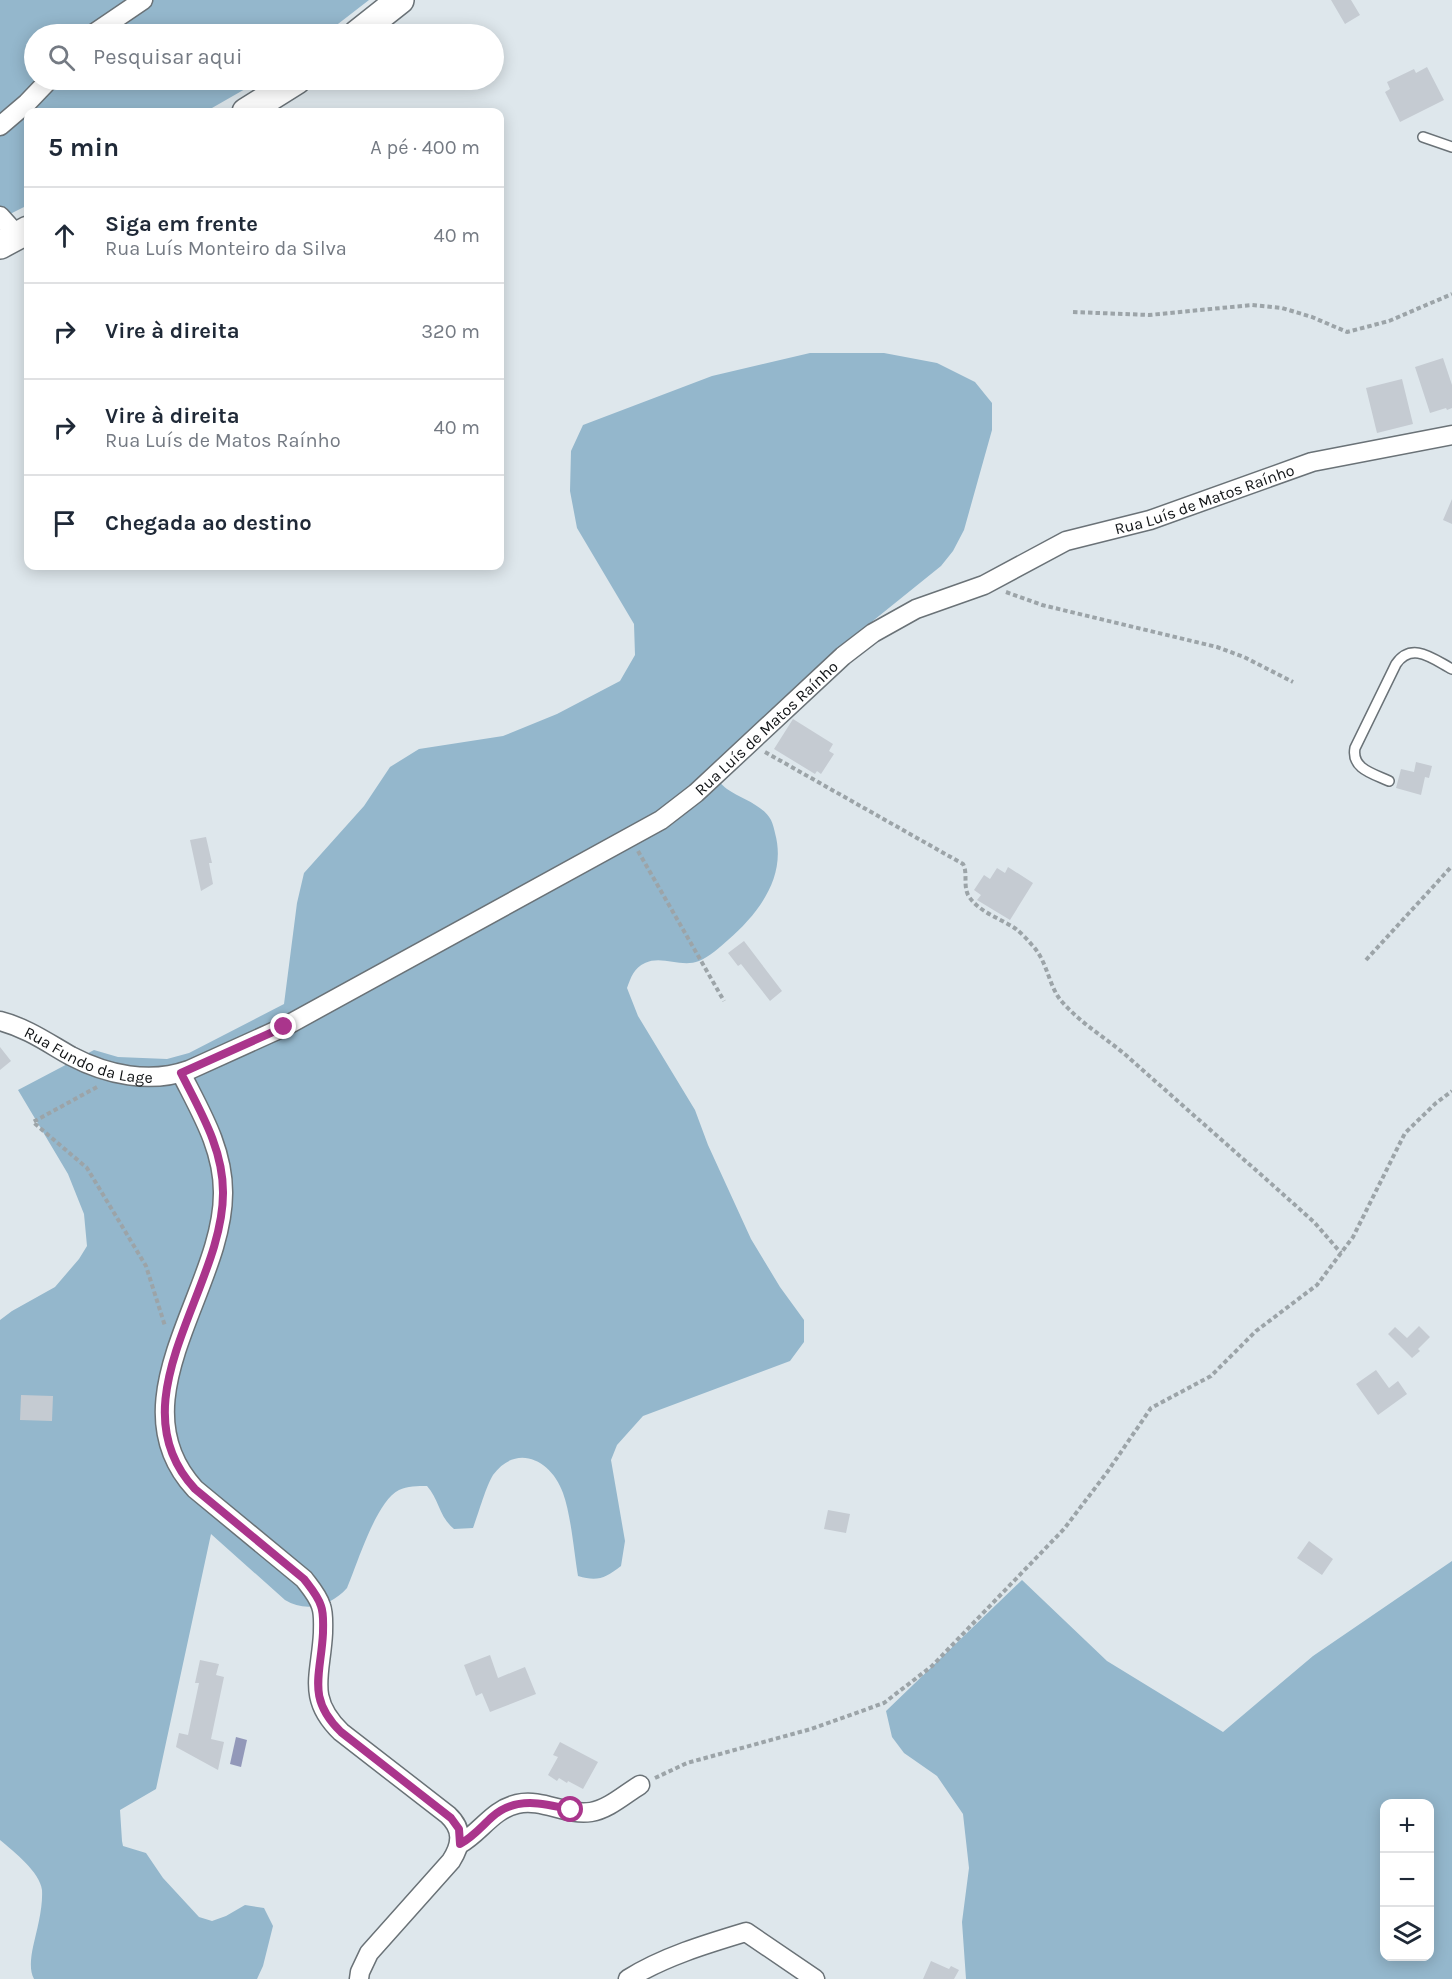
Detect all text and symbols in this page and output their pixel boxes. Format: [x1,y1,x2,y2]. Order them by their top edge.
search box [24,24,504,90]
icon: search [45,41,78,74]
text: Pesquisar aqui [93,44,242,70]
text: 5 min [48,132,119,163]
text: A pé · 400 m [370,136,480,159]
text: Siga em frente [105,211,258,237]
icon: ahead [48,219,81,252]
text: 40 m [434,224,480,247]
text: Rua Luís Monteiro da Silva [105,237,347,260]
icon: right [48,315,81,348]
text: Vire à direita [105,318,240,344]
text: 320 m [421,320,480,343]
text: Vire à direita [105,403,240,429]
icon: right [48,411,81,444]
text: 40 m [434,416,480,439]
text: Rua Luís de Matos Raínho [105,429,341,452]
street label: Rua Luís de Matos Raínho [1113,460,1297,539]
icon: arrive [48,507,81,540]
text: Chegada ao destino [105,510,312,536]
street label: Rua Luís de Matos Raínho [691,657,842,799]
route end [270,1013,296,1039]
street label: Rua Fundo da Lage [21,1022,153,1087]
route start [557,1796,583,1822]
map controls [1380,1799,1434,1961]
button: + [1380,1799,1434,1853]
button: − [1380,1853,1434,1907]
button: layers [1380,1907,1434,1961]

